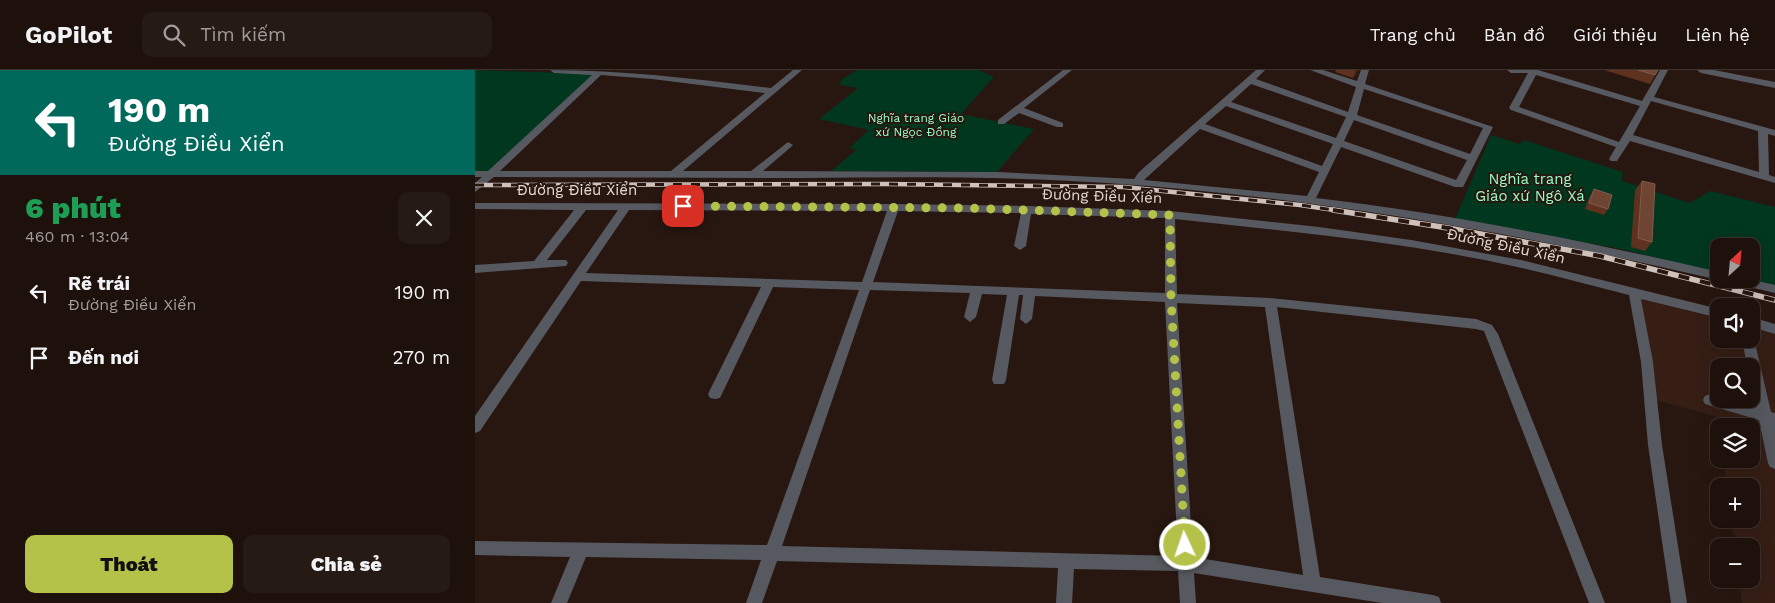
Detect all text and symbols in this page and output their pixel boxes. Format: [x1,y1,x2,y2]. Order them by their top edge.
search box [142,12,492,57]
text: GoPilot [25,21,112,49]
icon: search [160,21,188,49]
text: Tìm kiếm [200,23,286,46]
text: Trang chủ [1370,24,1456,45]
text: Bản đồ [1484,24,1545,45]
text: Giới thiệu [1573,24,1657,45]
text: Liên hệ [1685,24,1750,45]
text: 190 m [108,89,210,131]
icon: left [25,90,90,155]
park label: Nghĩa trang Giáo xứ Ngọc Đồng [868,111,964,139]
text: Đường Điều Xiển [108,131,285,156]
park label: Nghĩa trang Giáo xứ Ngô Xá [1475,170,1585,205]
street label: Đường Điều Xiển [517,181,637,199]
pin [662,185,704,227]
street label: Đường Điều Xiển [1041,185,1163,207]
text: 6 phút [25,190,121,225]
button: close [398,192,450,244]
icon: arrive [669,192,697,220]
street label: Đường Điều Xiển [1445,225,1567,267]
text: 460 m · 13:04 [25,227,129,246]
north arrow [1710,238,1760,288]
map controls [1710,238,1760,588]
text: Rẽ trái [68,272,130,295]
icon: left [25,279,53,307]
text: 190 m [394,281,450,304]
text: Đường Điều Xiển [68,295,197,314]
button: sound [1710,298,1760,348]
icon: arrive [25,344,53,372]
text: Đến nơi [68,346,139,369]
text: 270 m [393,346,450,369]
button: search [1710,358,1760,408]
button: layers [1710,418,1760,468]
button: + [1710,478,1760,528]
position arrow [1158,518,1210,570]
button: Thoát [25,535,233,593]
button: Chia sẻ [243,535,450,593]
button: − [1710,538,1760,588]

